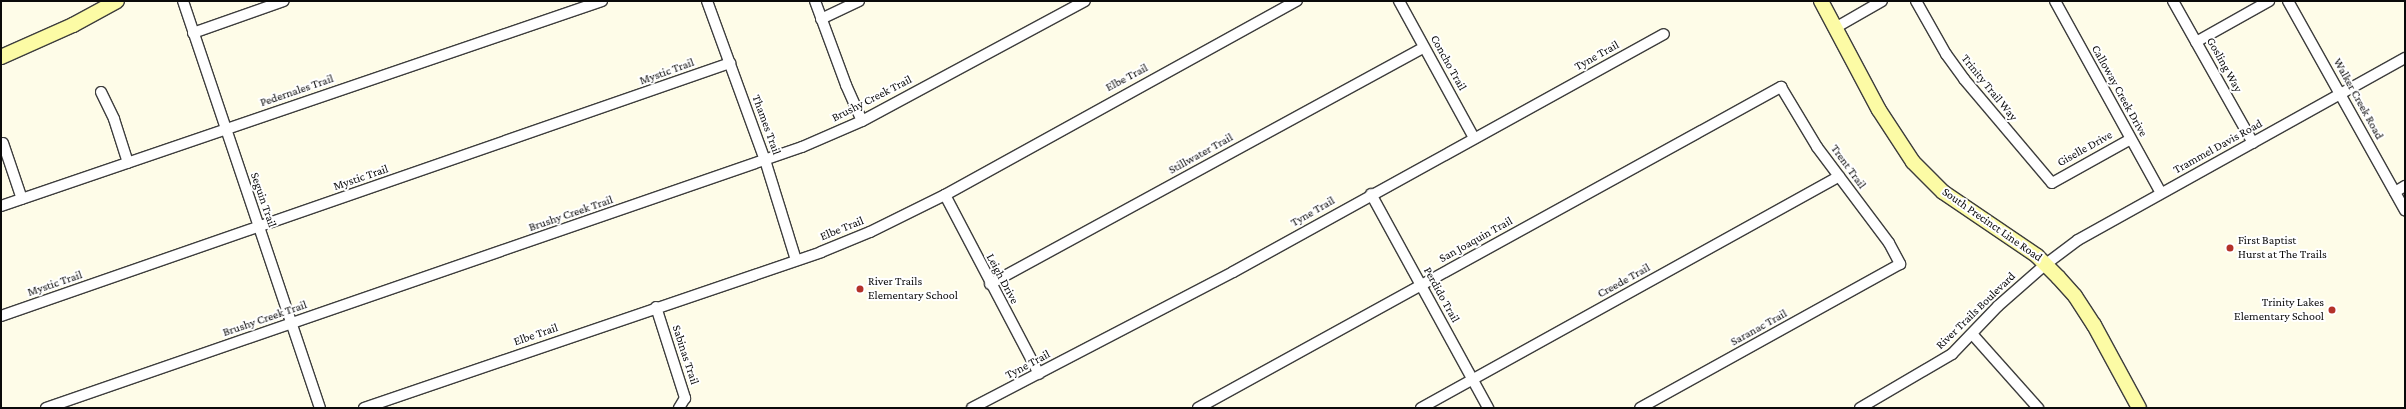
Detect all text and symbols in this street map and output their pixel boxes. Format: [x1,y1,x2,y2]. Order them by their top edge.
street label: Concho Trail [1427,33,1469,93]
street label: Gosling Way [2203,35,2245,95]
street label: Tyne Trail [1572,38,1622,74]
street label: Calloway Creek Drive [2088,43,2150,139]
street label: Trinity Trail Way [1958,52,2020,124]
street label: Mystic Trail [638,56,696,88]
street label: Walker Creek Road [2330,56,2386,142]
street label: Elbe Trail [1103,61,1151,95]
street label: Pedernales Trail [258,72,336,110]
street label: Brushy Creek Trail [829,73,915,125]
street label: Thames Trail [748,93,784,157]
street label: Trammel Davis Road [2171,117,2265,177]
street label: Giselle Drive [2055,128,2115,170]
street label: Stillwater Trail [1166,130,1236,178]
street label: Trent Trail [1827,142,1869,192]
street label: Mystic Trail [332,162,390,194]
street label: Seguin Trail [247,171,279,229]
street label: South Precinct Line Road [1939,185,2045,265]
street label: Brushy Creek Trail [527,193,615,235]
street label: Tyne Trail [1288,194,1338,230]
street label: Elbe Trail [818,214,866,244]
street label: San Joaquin Trail [1437,214,1515,266]
place label: First Baptist Hurst at The Trails [2238,234,2327,262]
marker: First Baptist Hurst at The Trails [2225,243,2235,253]
street label: Leigh Drive [983,251,1021,307]
street label: Creede Trail [1595,261,1653,301]
street label: Perdido Trail [1420,265,1462,325]
street label: Mystic Trail [26,268,84,300]
street label: River Trails Boulevard [1933,269,2019,353]
place label: River Trails Elementary School [868,275,958,303]
marker: River Trails Elementary School [855,284,865,294]
place label: Trinity Lakes Elementary School [2234,296,2324,324]
street label: Brushy Creek Trail [221,298,309,340]
marker: Trinity Lakes Elementary School [2327,305,2337,315]
street label: Saranac Trail [1728,307,1790,349]
street label: Elbe Trail [512,321,560,349]
street label: Sabinas Trail [669,323,701,387]
street label: Tyne Trail [1003,347,1053,383]

